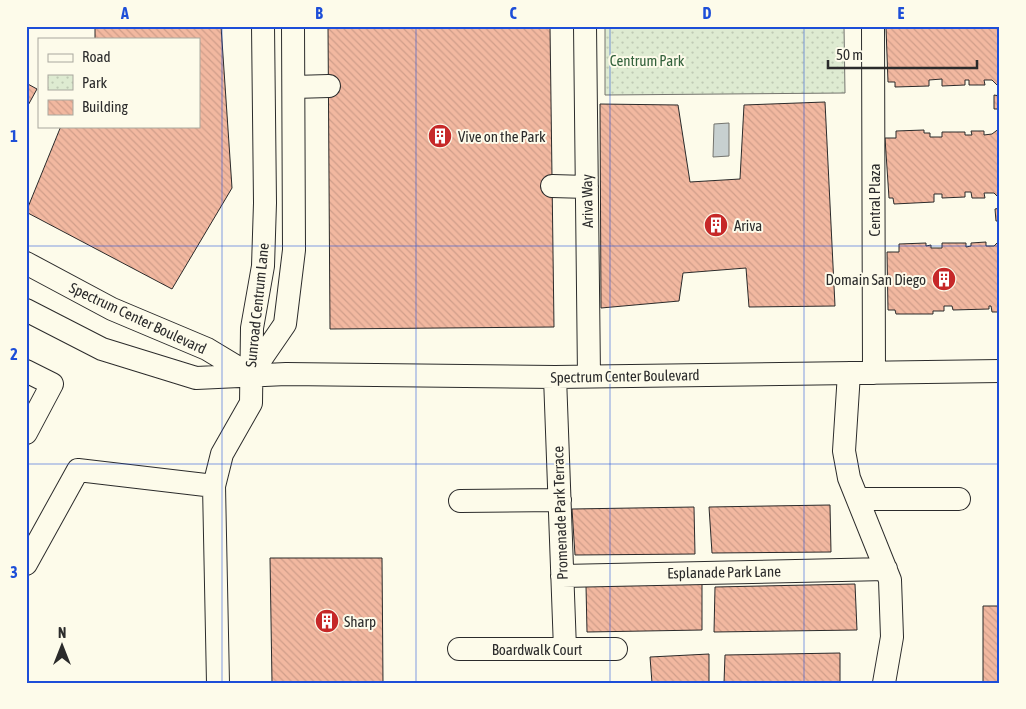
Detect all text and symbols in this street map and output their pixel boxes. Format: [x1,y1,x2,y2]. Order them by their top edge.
text: A [120,4,129,22]
text: B [315,4,323,22]
text: C [509,4,517,22]
text: D [703,4,712,22]
text: E [898,4,905,22]
legend [38,38,200,128]
scale bar [828,38,977,70]
text: 50 m [836,46,863,63]
text: Road [82,48,111,65]
park label: Centrum Park [610,52,685,69]
text: Park [82,74,107,91]
text: Building [82,98,128,115]
building icon: Vive on the Park [427,123,453,149]
text: 1 [10,127,18,145]
place label: Vive on the Park [458,128,546,145]
street label: Central Plaza [866,163,883,236]
street label: Ariva Way [578,174,596,228]
building icon: Ariva [703,212,729,238]
place label: Ariva [734,217,762,234]
street label: Sunroad Centrum Lane [242,242,272,368]
building icon: Domain San Diego [931,266,957,292]
place label: Domain San Diego [826,271,926,288]
street label: Spectrum Center Boulevard [67,279,209,357]
text: 2 [10,345,18,363]
street label: Spectrum Center Boulevard [550,366,700,386]
street label: Promenade Park Terrace [549,445,571,580]
text: 3 [10,563,18,581]
street label: Esplanade Park Lane [667,563,781,581]
building icon: Sharp [314,608,340,634]
place label: Sharp [344,613,376,630]
north arrow [38,622,88,672]
text: N [58,625,66,641]
street label: Boardwalk Court [492,641,582,658]

